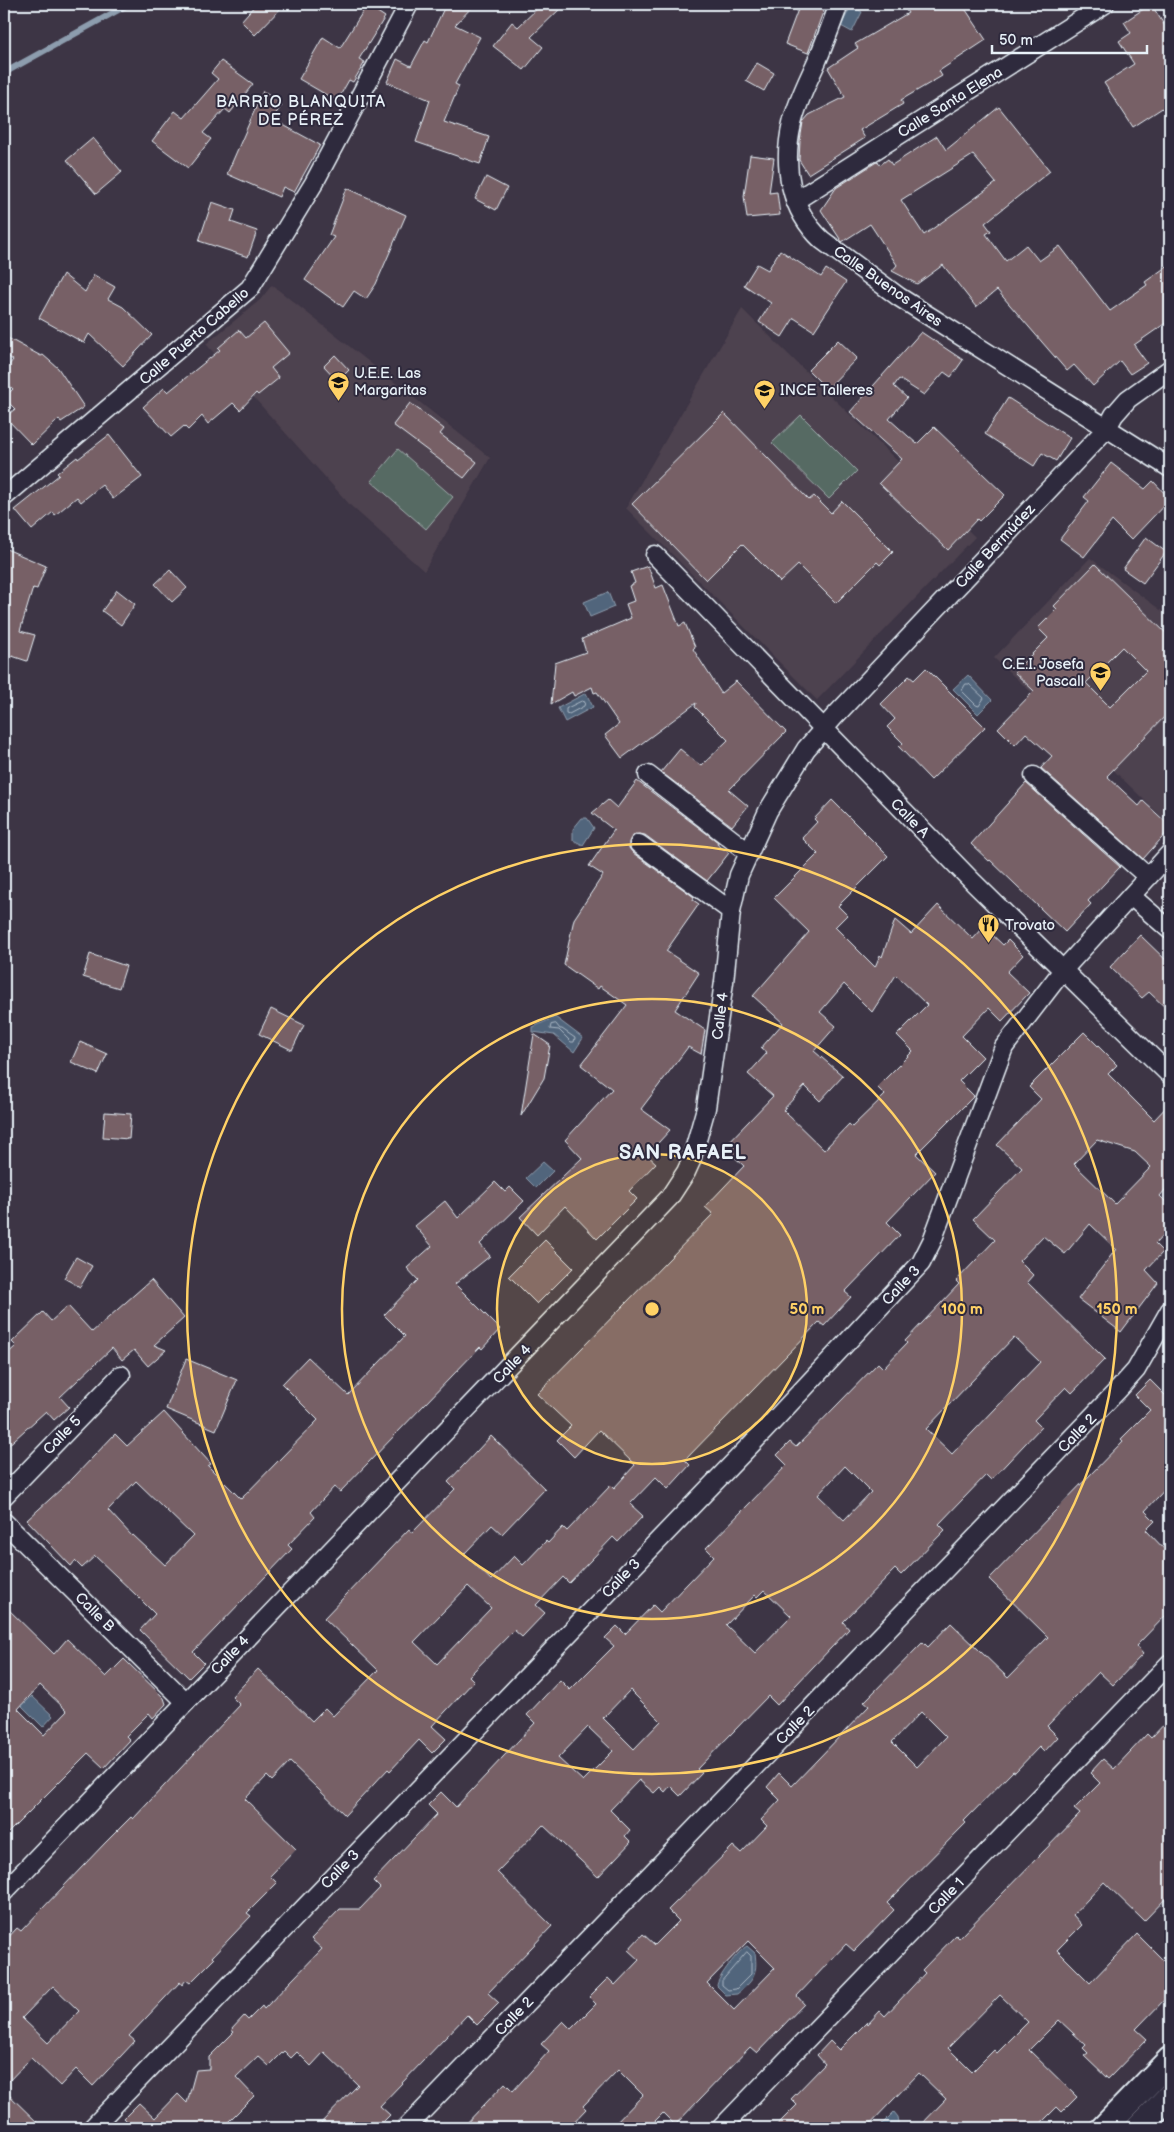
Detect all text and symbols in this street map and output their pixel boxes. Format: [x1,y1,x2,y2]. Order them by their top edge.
scale bar [992,22,1146,54]
text: 50 m [999,31,1033,50]
street label: Calle Santa Elena [894,63,1006,142]
district label: BARRIO BLANQUITA DE PÉREZ [216,93,386,130]
street label: Calle Buenos Aires [830,242,946,331]
street label: Calle Puerto Cabello [136,284,253,389]
place label: U.E.E. Las Margaritas [354,364,427,400]
school or university icon: U.E.E. Las Margaritas [326,370,350,401]
school or university icon: INCE Talleres [752,378,776,409]
place label: INCE Talleres [780,381,874,400]
street label: Calle Bermúdez [951,500,1040,592]
place label: C.E.I. Josefa Pascall [1002,655,1084,691]
school or university icon: C.E.I. Josefa Pascall [1088,661,1112,692]
street label: Calle A [886,795,934,843]
restaurant icon: Trovato [977,913,1001,944]
place label: Trovato [1005,916,1055,935]
street label: Calle 4 [708,991,733,1041]
district label: SAN RAFAEL [619,1141,747,1165]
street label: Calle 3 [878,1261,925,1309]
centre of rings [643,1300,661,1318]
text: 50 m [790,1300,825,1319]
text: 100 m [941,1300,983,1319]
text: 150 m [1096,1300,1138,1319]
street label: Calle 4 [489,1341,536,1388]
street label: Calle 2 [1054,1410,1101,1457]
street label: Calle 5 [39,1412,86,1459]
street label: Calle 3 [598,1555,645,1602]
street label: Calle B [71,1588,119,1636]
street label: Calle 4 [207,1632,254,1679]
street label: Calle 2 [772,1702,819,1749]
street label: Calle 3 [317,1846,364,1893]
street label: Calle 1 [924,1874,969,1919]
street label: Calle 2 [491,1993,538,2040]

